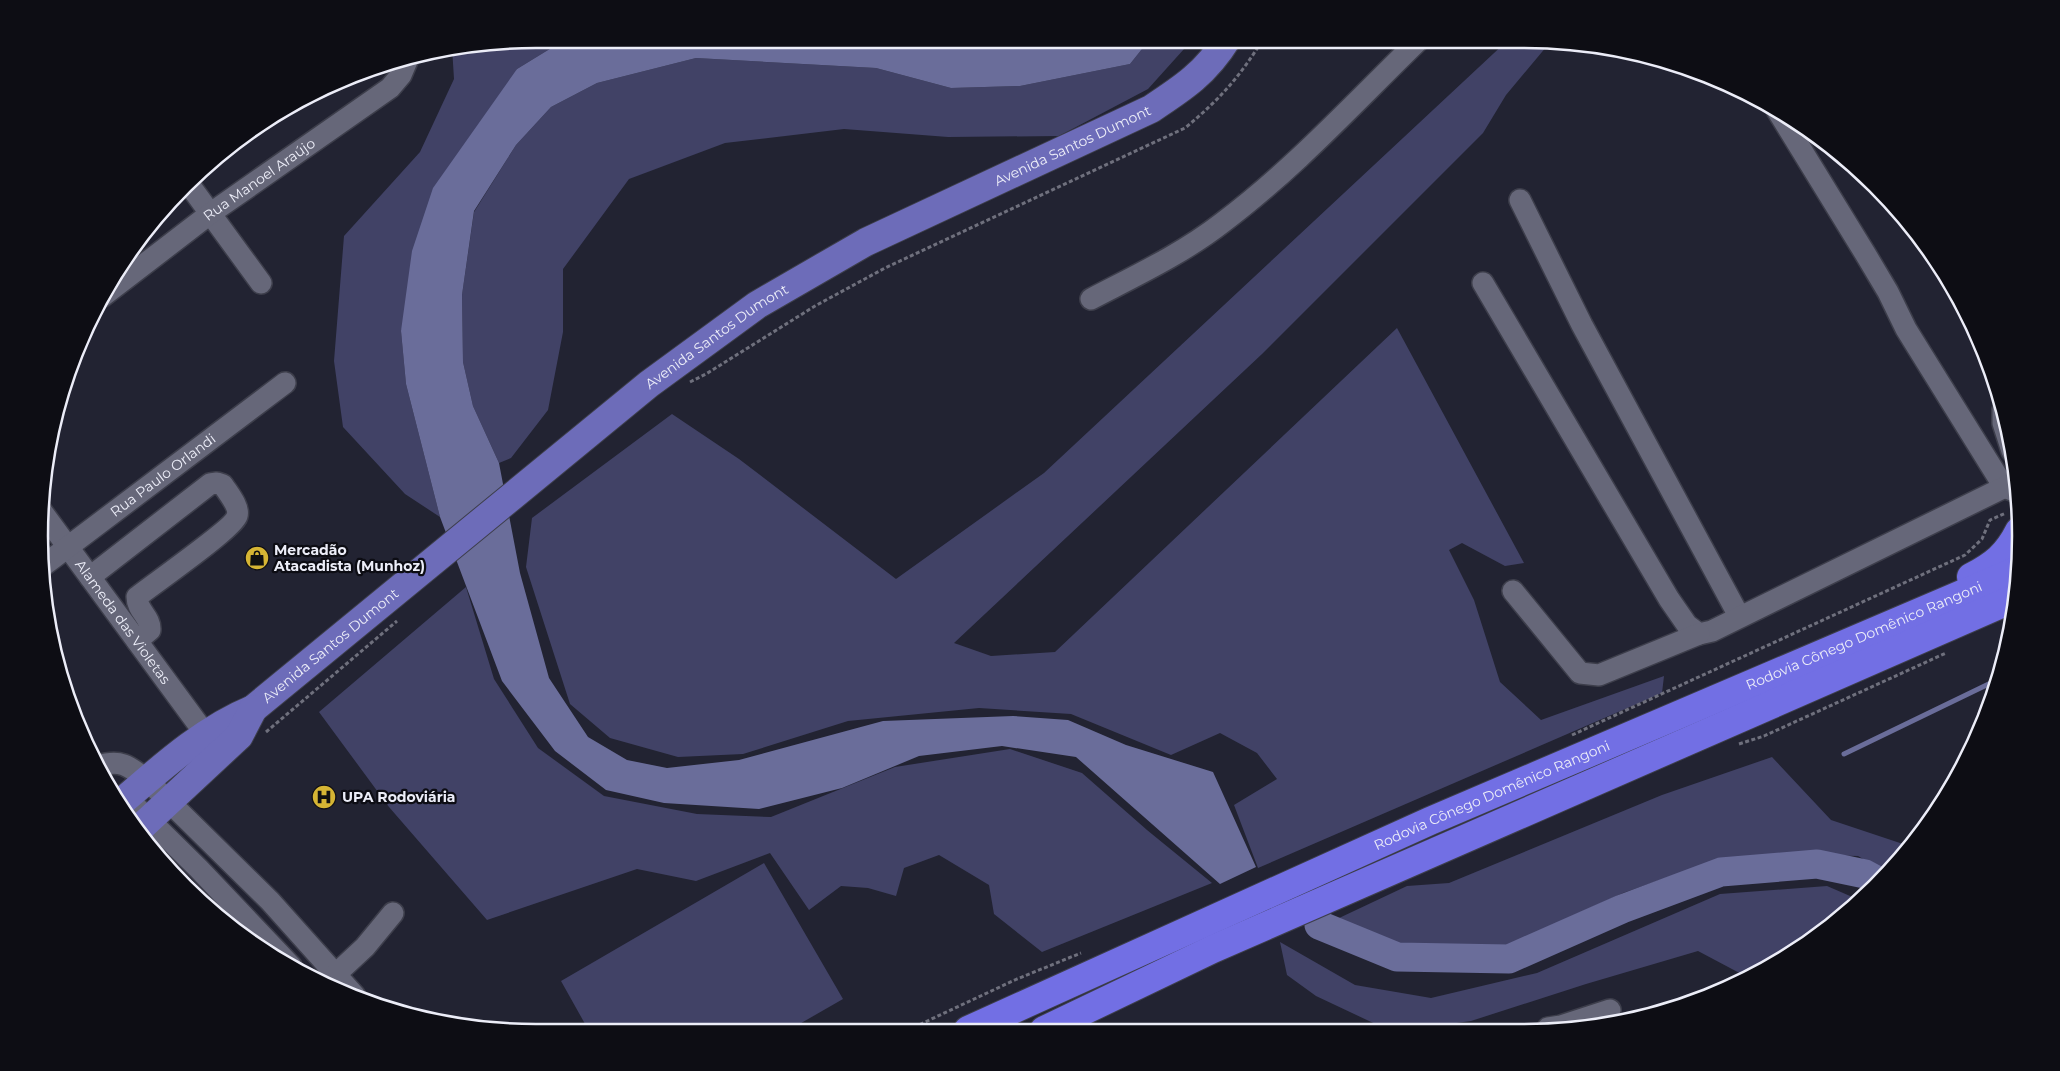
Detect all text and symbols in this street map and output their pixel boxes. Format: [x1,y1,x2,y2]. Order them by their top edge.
street label: Avenida Santos Dumont [991,101,1154,190]
street label: Rua Manoel Araújo [200,134,319,225]
street label: Avenida Santos Dumont [641,280,792,393]
street label: Rua Paulo Orlandi [107,430,219,521]
place label: Mercadão Atacadista (Munhoz) [273,541,425,575]
shop icon: Mercadão Atacadista (Munhoz) [244,545,270,571]
street label: Alameda das Violetas [71,556,175,688]
street label: Rodovia Cônego Domênico Rangoni [1743,577,1985,694]
street label: Avenida Santos Dumont [258,584,402,707]
street label: Rodovia Cônego Domênico Rangoni [1371,736,1612,854]
hospital icon: UPA Rodoviária [311,784,337,810]
place label: UPA Rodoviária [342,788,456,806]

